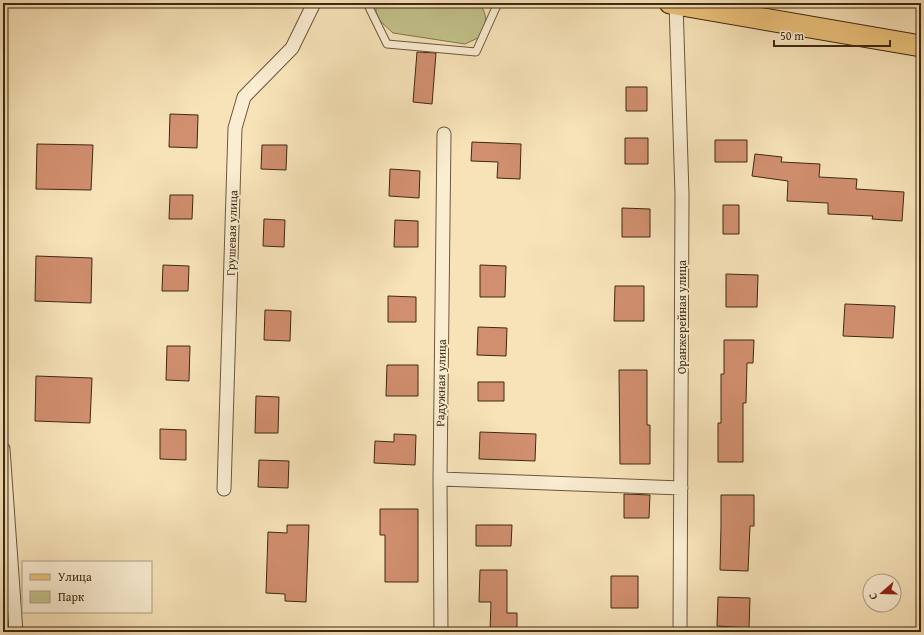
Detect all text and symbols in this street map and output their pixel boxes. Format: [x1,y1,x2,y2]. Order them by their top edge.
scale bar [774,22,890,48]
text: 50 m [780,27,804,44]
street label: Грушевая улица [222,190,242,276]
street label: Оранжерейная улица [673,260,690,374]
street label: Радужная улица [431,339,450,427]
legend [22,561,152,613]
text: Улица [58,568,92,585]
north arrow [862,573,902,613]
text: Парк [58,588,85,605]
text: С [864,591,881,602]

